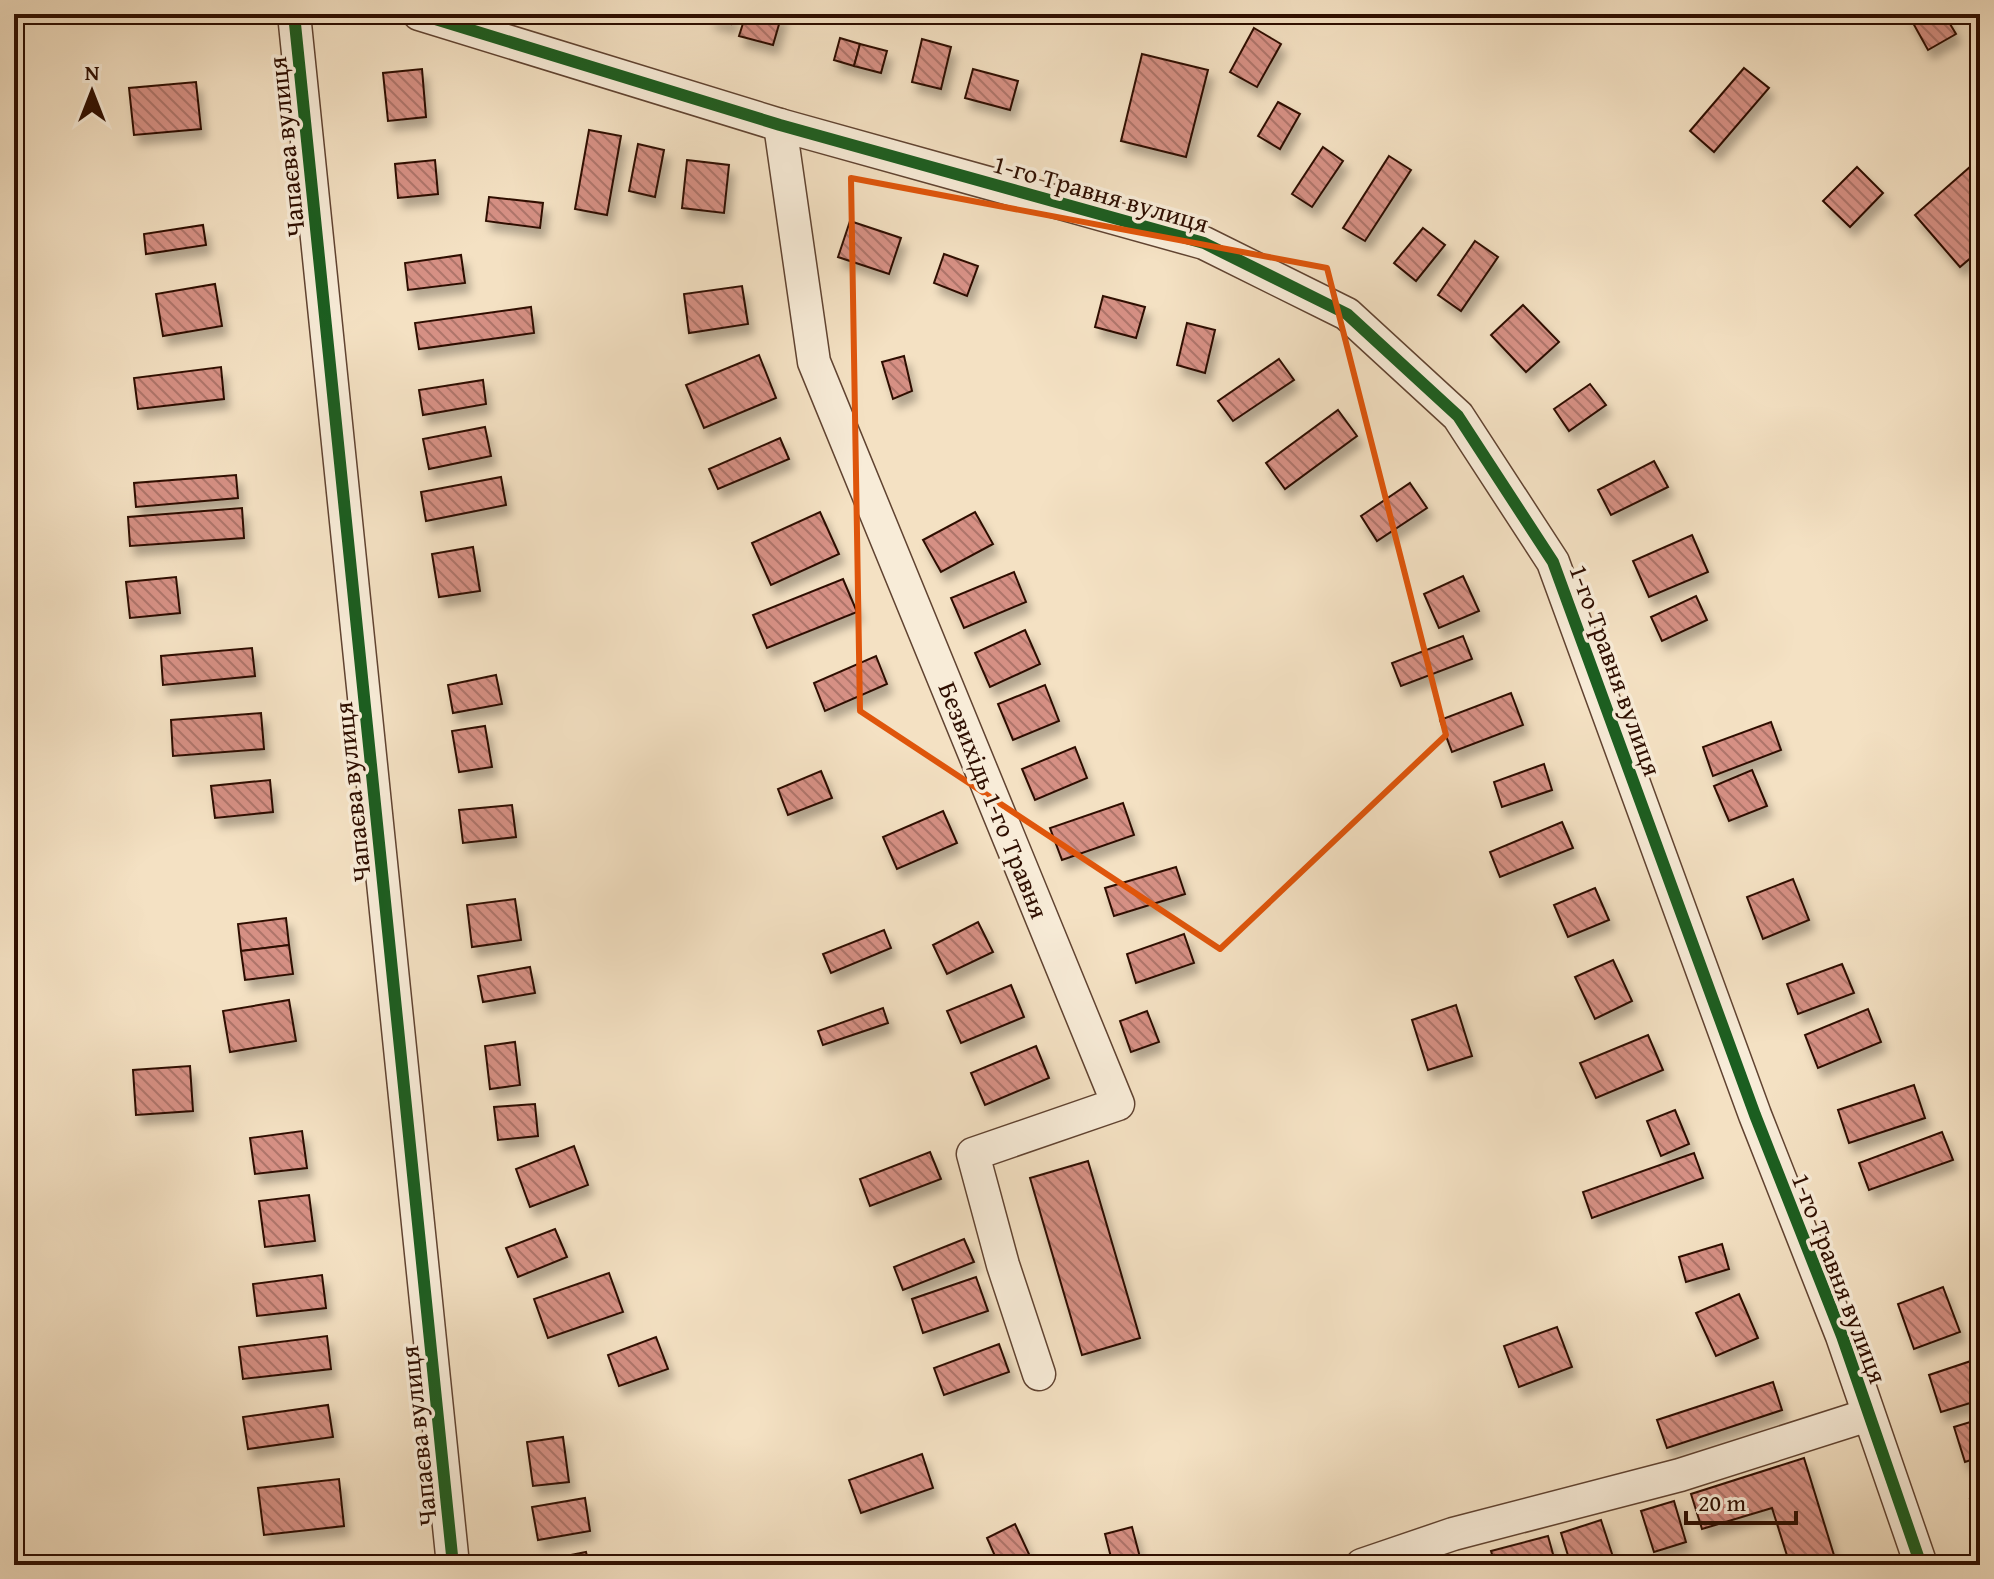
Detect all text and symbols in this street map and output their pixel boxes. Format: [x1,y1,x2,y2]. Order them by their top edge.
north arrow [52,52,132,132]
street label: Чапаєва вулиця [257,55,315,239]
text: N [85,56,100,88]
street label: 1-го Травня вулиця [989,144,1213,242]
street label: 1-го Травня вулиця [1560,559,1672,781]
street label: Безвихідь 1-го Травня [929,676,1059,924]
street label: Чапаєва вулиця [323,700,381,884]
street label: 1-го Травня вулиця [1782,1167,1898,1389]
street label: Чапаєва вулиця [389,1344,447,1528]
scale bar [1686,1475,1796,1525]
text: 20 m [1698,1485,1746,1520]

